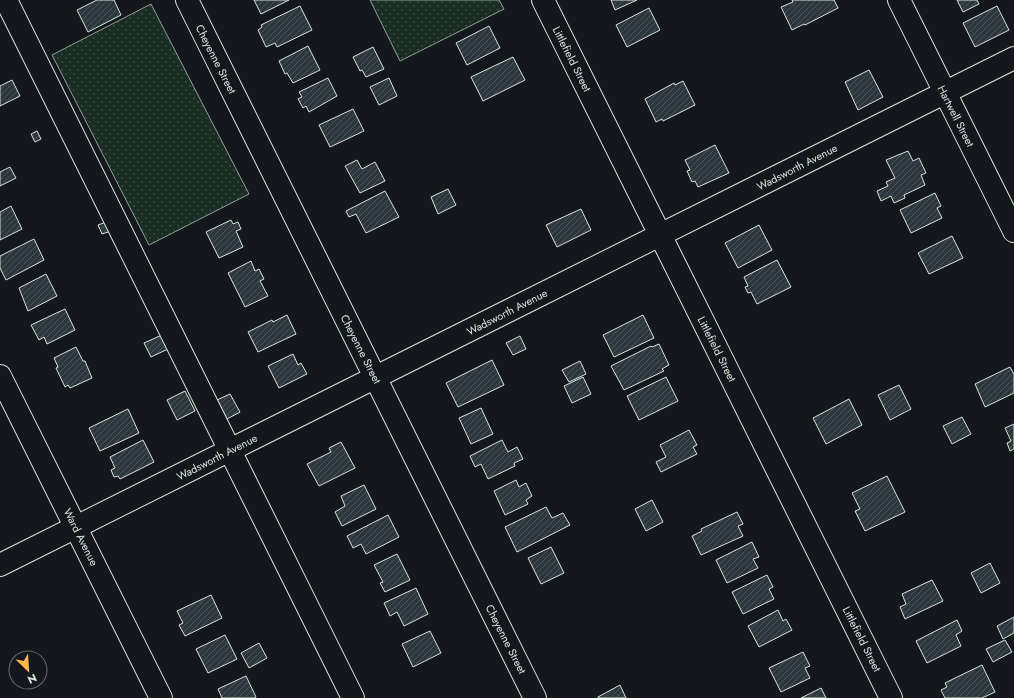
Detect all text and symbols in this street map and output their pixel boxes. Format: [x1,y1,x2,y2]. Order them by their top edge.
street label: Cheyenne Street [192,22,241,97]
street label: Littlefield Street [549,24,595,95]
street label: Hartwell Street [934,82,979,150]
street label: Wadsworth Avenue [754,140,840,194]
street label: Wadsworth Avenue [464,285,550,339]
street label: Cheyenne Street [337,312,386,387]
street label: Littlefield Street [694,314,740,385]
street label: Wadsworth Avenue [174,430,260,484]
street label: Ward Avenue [60,505,103,569]
street label: Cheyenne Street [482,602,531,677]
street label: Littlefield Street [839,604,885,675]
north arrow [8,650,48,690]
text: N [25,670,40,688]

